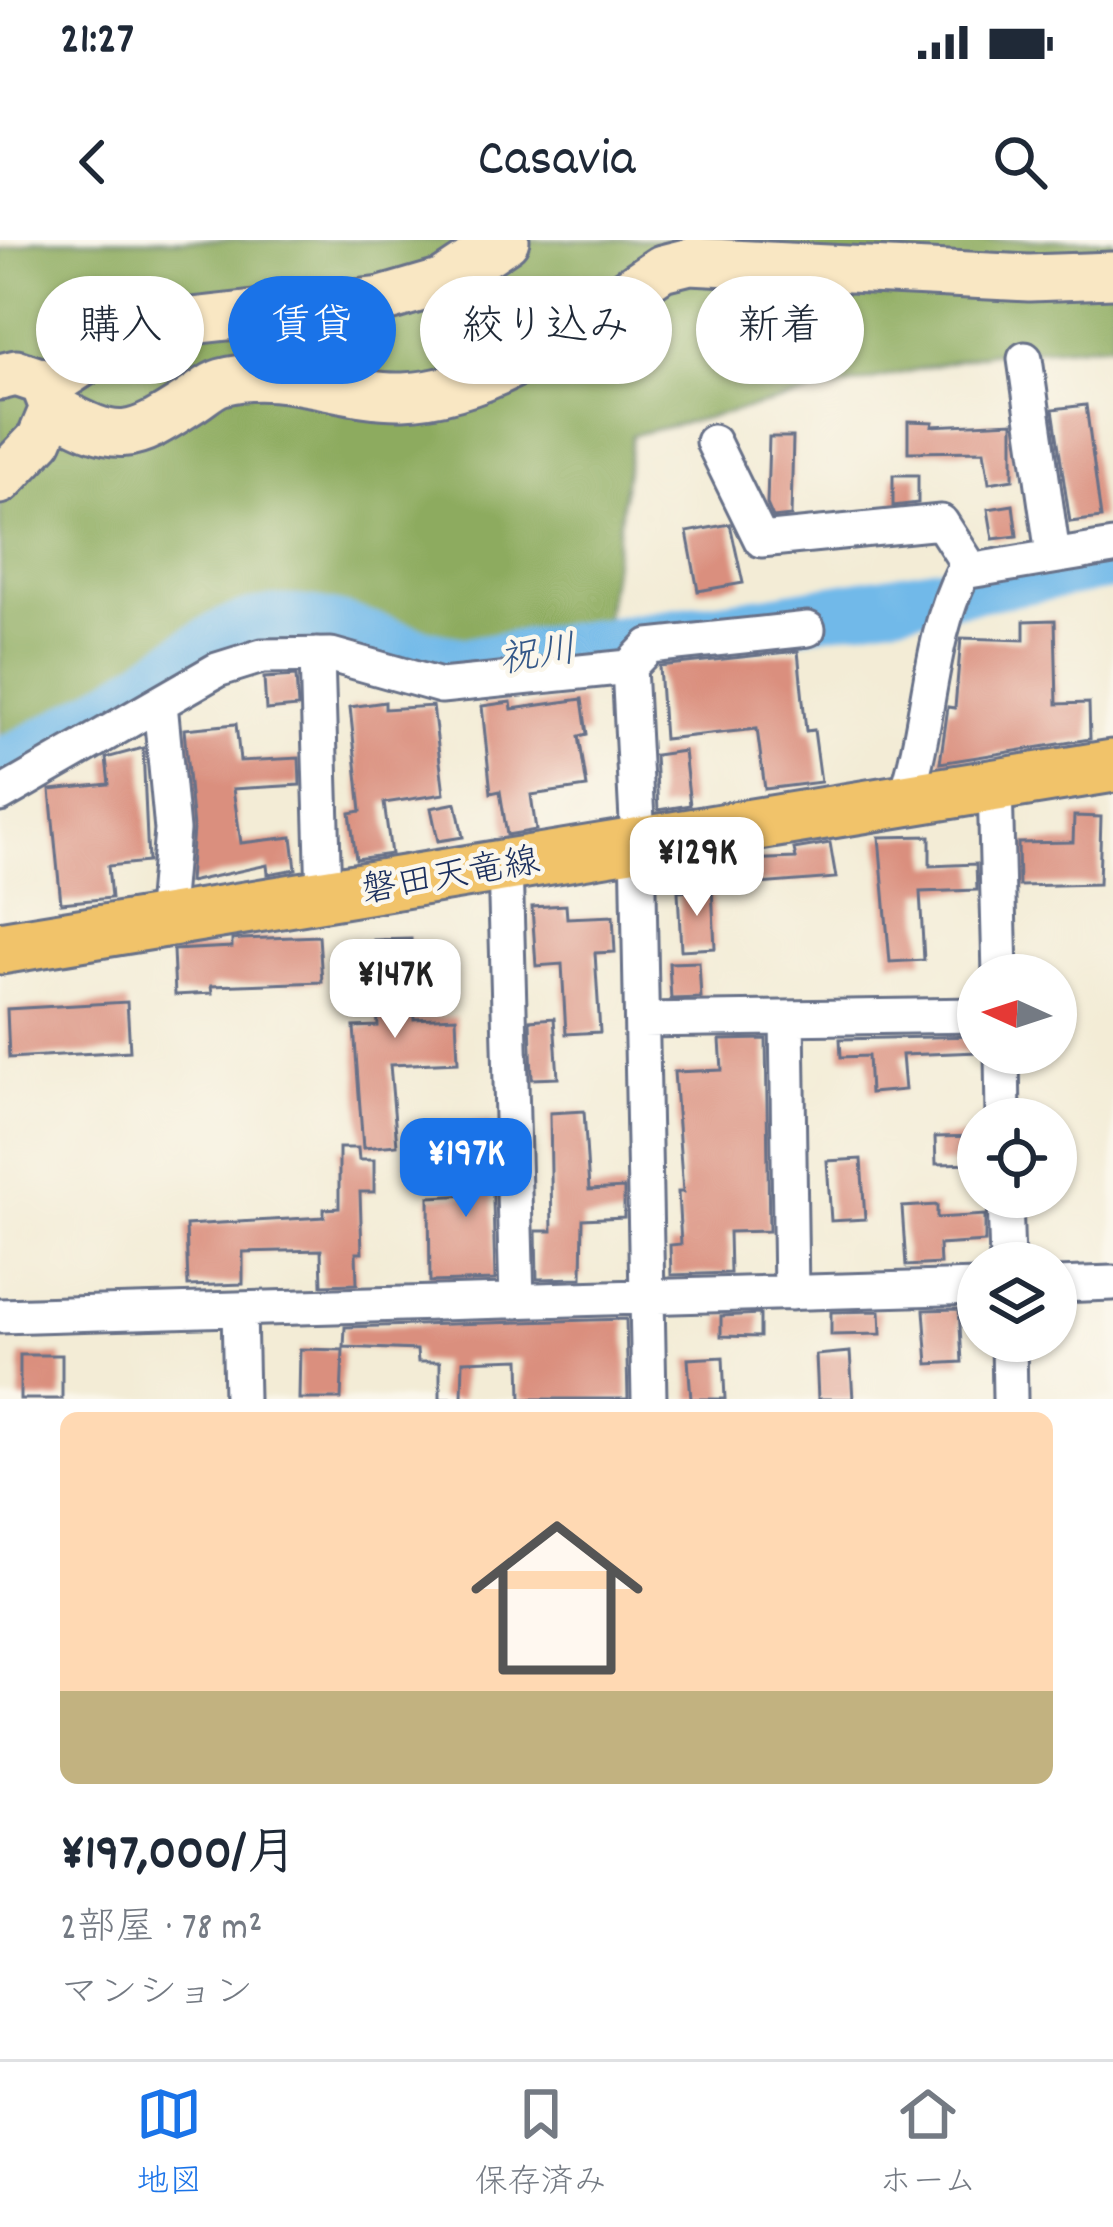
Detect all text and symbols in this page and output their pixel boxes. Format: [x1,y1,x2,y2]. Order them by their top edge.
text: 21:27 [60,10,134,74]
text: Casavia [478,124,635,201]
icon: back [60,129,126,195]
icon: search [987,129,1053,195]
chip: 購入 [36,276,204,384]
chip: 賃貸 [228,276,396,384]
chip: 絞り込み [420,276,672,384]
chip: 新着 [696,276,864,384]
water label: 祝川 [495,625,581,692]
pin: ¥129K [613,817,781,919]
text: ¥129K [657,828,737,883]
street label: 磐田天竜線 [358,838,544,920]
pin: ¥147K [311,939,479,1041]
text: ¥147K [357,950,433,1005]
north arrow [957,954,1077,1074]
map controls [957,954,1077,1362]
button: locate [957,1098,1077,1218]
pin: ¥197K [382,1118,550,1220]
text: ¥197K [427,1129,505,1184]
button: layers [957,1242,1077,1362]
icon: home [449,1490,665,1706]
text: ¥197,000/月 [60,1821,297,1893]
text: 2部屋 · 78 m² [60,1903,262,1958]
text: マンション [60,1968,253,2023]
tab: 地図 [136,2081,202,2208]
tab: 保存済み [475,2081,607,2208]
tab: ホーム [879,2081,977,2208]

